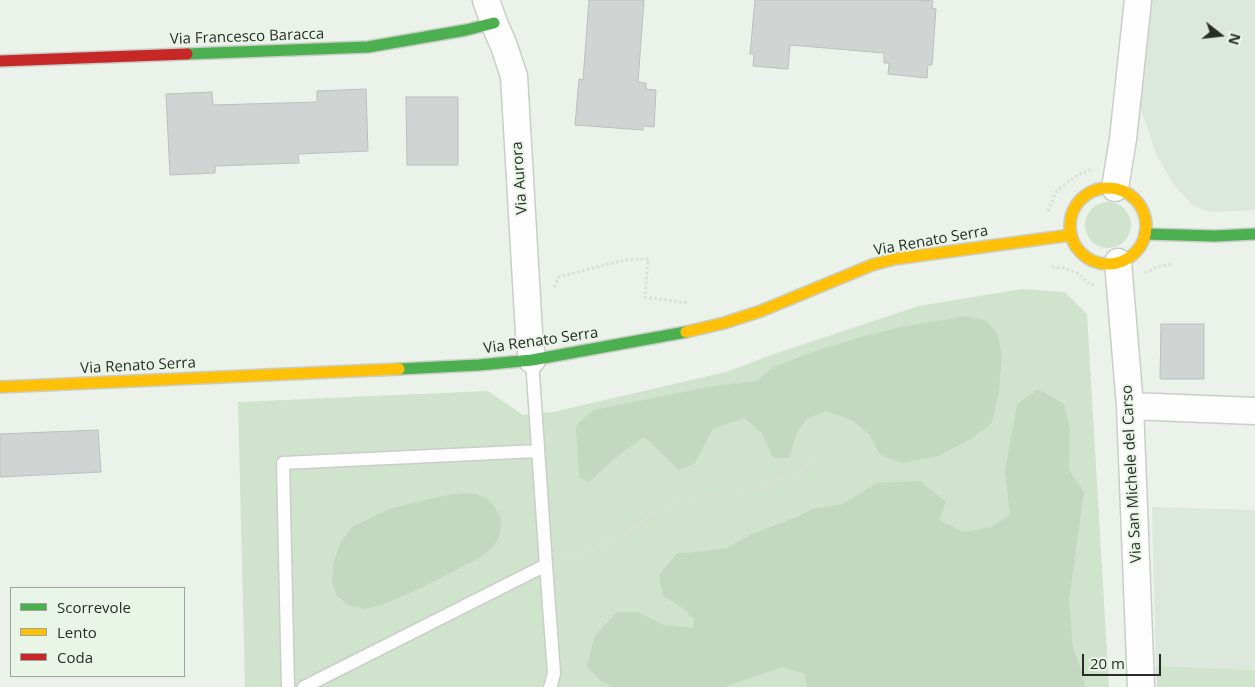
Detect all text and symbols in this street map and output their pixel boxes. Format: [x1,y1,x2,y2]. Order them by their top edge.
north arrow [1195,10,1245,60]
street label: Via Francesco Baracca [170,25,324,49]
text: N [1224,31,1246,47]
street label: Via Aurora [508,141,532,215]
street label: Via Renato Serra [872,222,990,260]
street label: Via Renato Serra [482,324,600,358]
street label: Via Renato Serra [80,354,196,378]
street label: Via San Michele del Carso [1118,385,1146,563]
legend [10,587,185,677]
text: Scorrevole [57,597,131,617]
text: Lento [57,622,97,642]
scale bar [1085,644,1164,676]
text: Coda [57,647,93,667]
text: 20 m [1090,653,1125,673]

